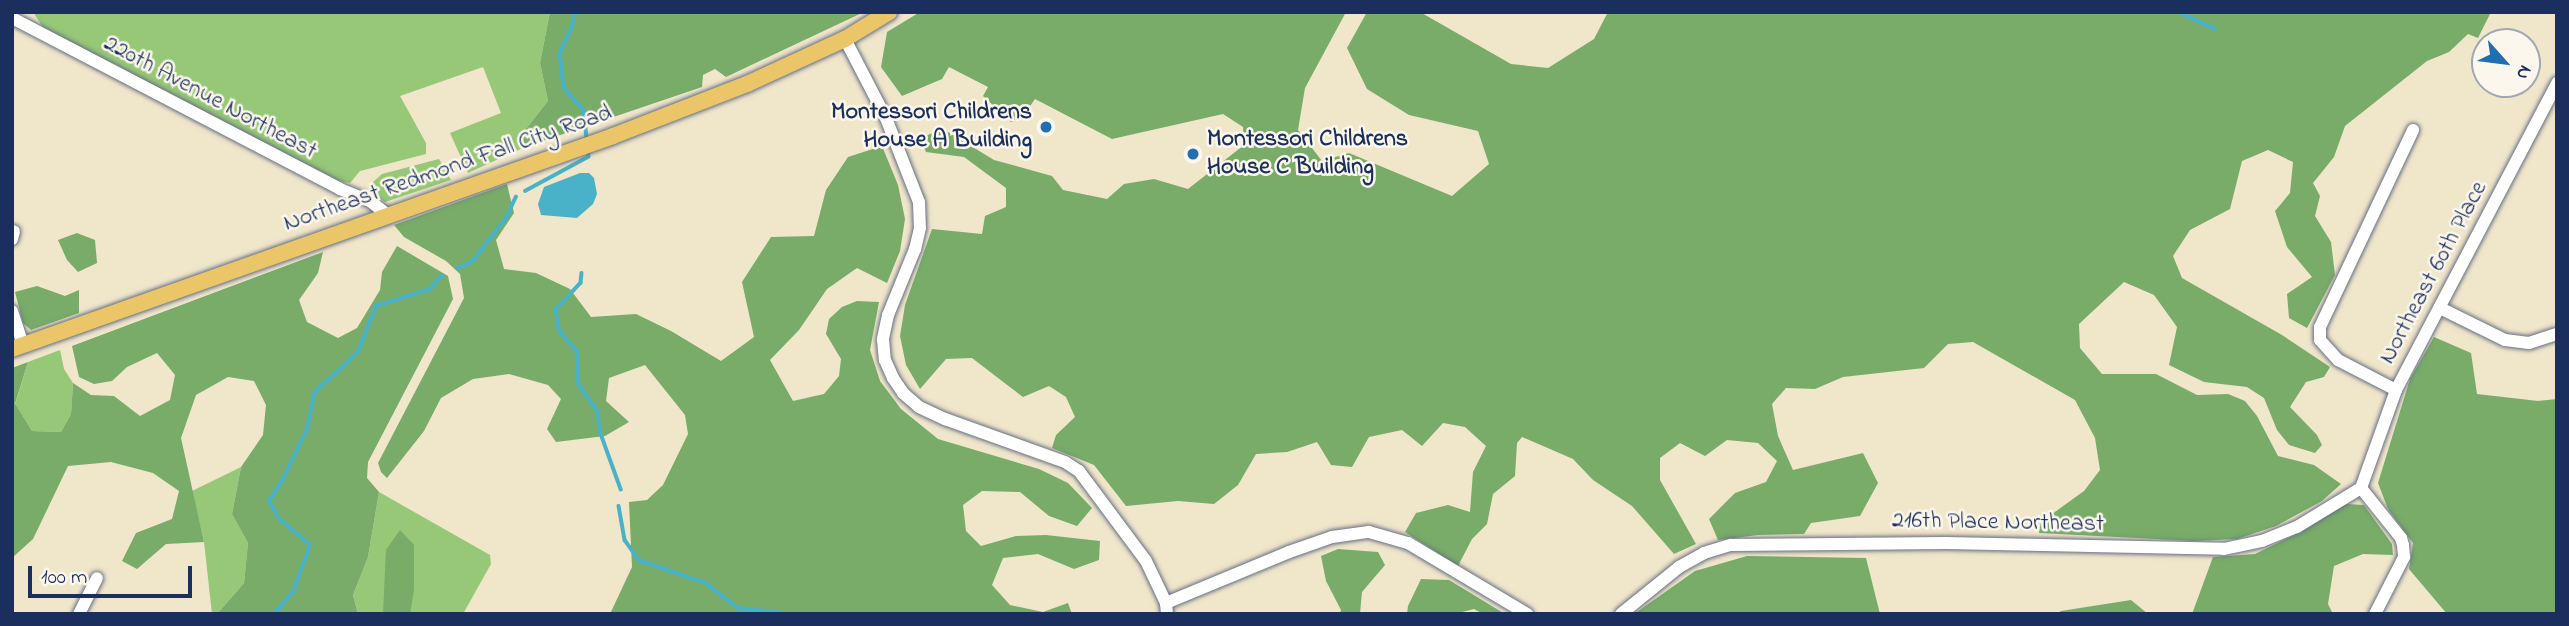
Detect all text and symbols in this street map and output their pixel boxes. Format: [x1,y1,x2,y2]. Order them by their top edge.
north arrow [2471,28,2541,98]
street label: 220th Avenue Northeast [99,30,321,166]
text: N [2508,60,2538,84]
street label: Northeast Redmond Fall City Road [280,99,616,239]
place label: Montessori Childrens House A Building [831,99,1032,155]
marker: Montessori Childrens House A Building [1038,119,1054,135]
place label: Montessori Childrens House C Building [1207,126,1408,182]
marker: Montessori Childrens House C Building [1185,146,1201,162]
street label: Northeast 60th Place [2374,177,2494,369]
street label: 216th Place Northeast [1892,507,2104,539]
scale bar [32,552,196,596]
text: 100 m [41,563,87,593]

